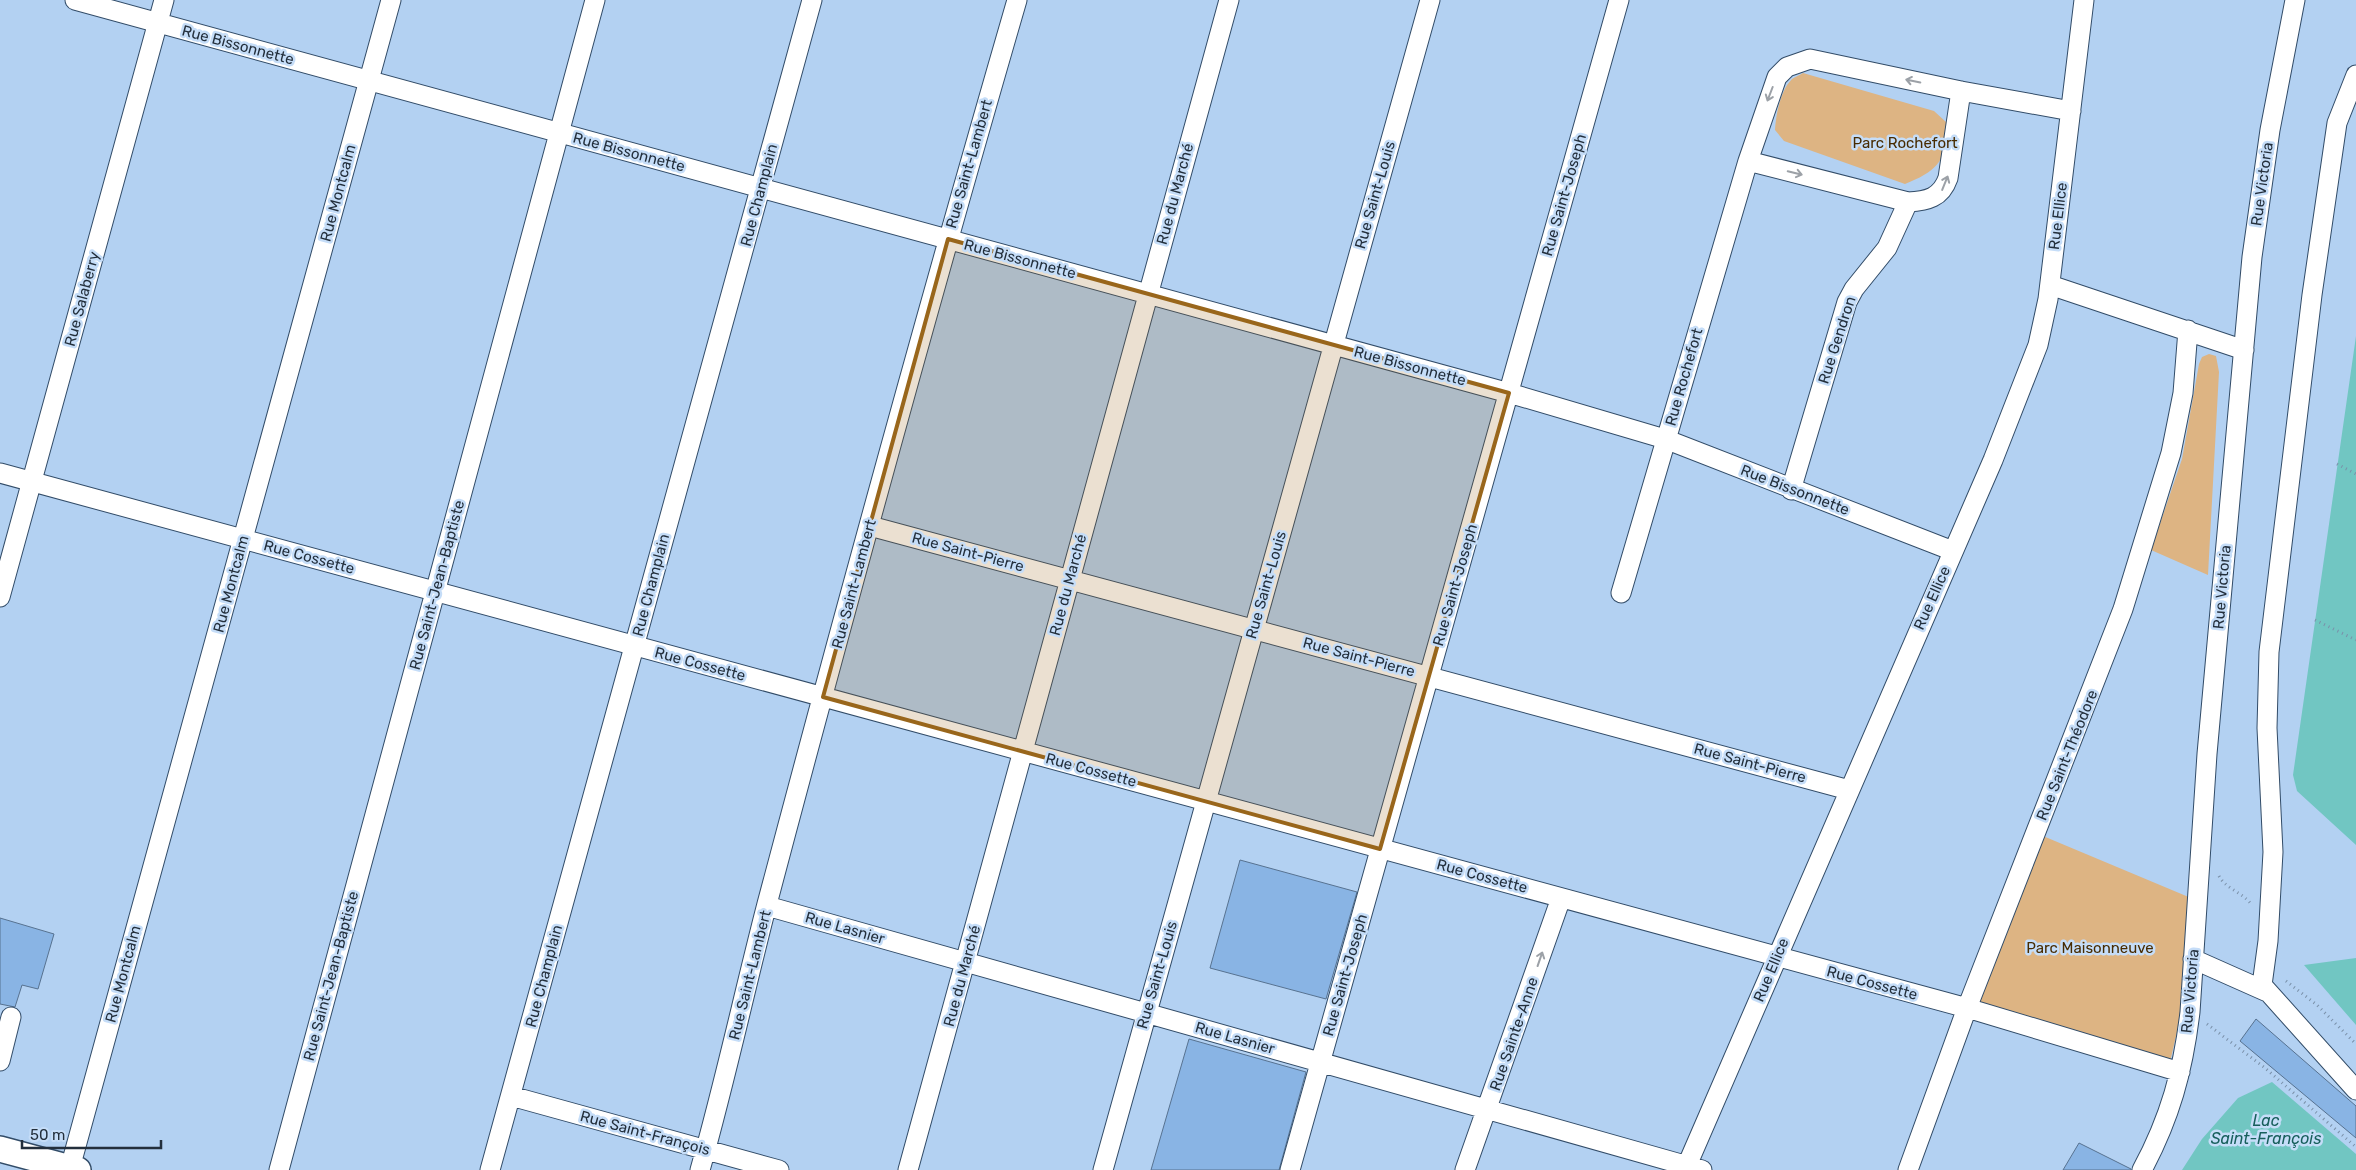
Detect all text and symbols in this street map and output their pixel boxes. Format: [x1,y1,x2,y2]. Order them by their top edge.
street label: Rue Bissonnette [180,21,296,69]
one-way arrow [1905,76,1921,85]
one-way arrow [1765,86,1774,101]
street label: Rue Saint-Lambert [942,97,996,230]
street label: Rue Bissonnette [571,128,687,176]
street label: Rue Saint-Joseph [1538,132,1590,258]
park label: Parc Rochefort [1852,134,1958,152]
street label: Rue Saint-Louis [1351,139,1399,251]
street label: Rue du Marché [1153,141,1197,247]
street label: Rue Victoria [2247,141,2277,227]
street label: Rue Montcalm [316,142,360,244]
street label: Rue Champlain [737,142,781,248]
one-way arrow [1786,169,1802,178]
one-way arrow [1941,175,1950,190]
street label: Rue Ellice [2045,181,2071,251]
street label: Rue Bissonnette [962,235,1078,283]
street label: Rue Salaberry [61,250,103,348]
street label: Rue Gendron [1814,294,1860,386]
street label: Rue Rochefort [1661,326,1707,428]
street label: Rue Bissonnette [1352,342,1468,390]
street label: Rue Bissonnette [1738,461,1852,519]
street label: Rue Saint-Jean-Baptiste [406,498,468,672]
street label: Rue Saint-Lambert [828,517,880,651]
street label: Rue Saint-Joseph [1429,522,1481,648]
street label: Rue Saint-Pierre [910,528,1026,576]
street label: Rue Saint-Louis [1242,529,1290,641]
street label: Rue Champlain [629,532,673,638]
street label: Rue du Marché [1046,532,1090,638]
street label: Rue Montcalm [209,533,253,635]
street label: Rue Cossette [262,536,356,578]
street label: Rue Victoria [2209,544,2235,630]
street label: Rue Ellice [1910,563,1954,633]
street label: Rue Saint-Pierre [1301,633,1417,681]
street label: Rue Cossette [653,643,747,685]
street label: Rue Saint-Théodore [2033,687,2101,823]
street label: Rue Saint-Pierre [1692,739,1808,787]
street label: Rue Cossette [1044,749,1138,791]
street label: Rue Cossette [1435,855,1529,897]
street label: Rue Saint-Jean-Baptiste [300,889,362,1063]
street label: Rue Saint-Lambert [725,908,775,1042]
street label: Rue Lasnier [803,908,887,948]
street label: Rue Saint-Joseph [1319,912,1371,1038]
street label: Rue Saint-Louis [1133,919,1181,1031]
street label: Rue Montcalm [101,923,145,1025]
street label: Rue Champlain [522,923,566,1029]
street label: Rue du Marché [940,923,984,1029]
street label: Rue Ellice [1750,935,1792,1005]
park label: Parc Maisonneuve [2026,939,2154,957]
street label: Rue Victoria [2177,948,2203,1034]
one-way arrow [1536,952,1545,968]
street label: Rue Cossette [1825,962,1919,1004]
street label: Rue Sainte-Anne [1486,975,1542,1093]
street label: Rue Lasnier [1193,1018,1277,1058]
street label: Rue Saint-François [578,1107,712,1159]
water label: Lac Saint-François [2211,1111,2321,1148]
scale bar [22,1118,161,1150]
text: 50 m [30,1126,65,1144]

